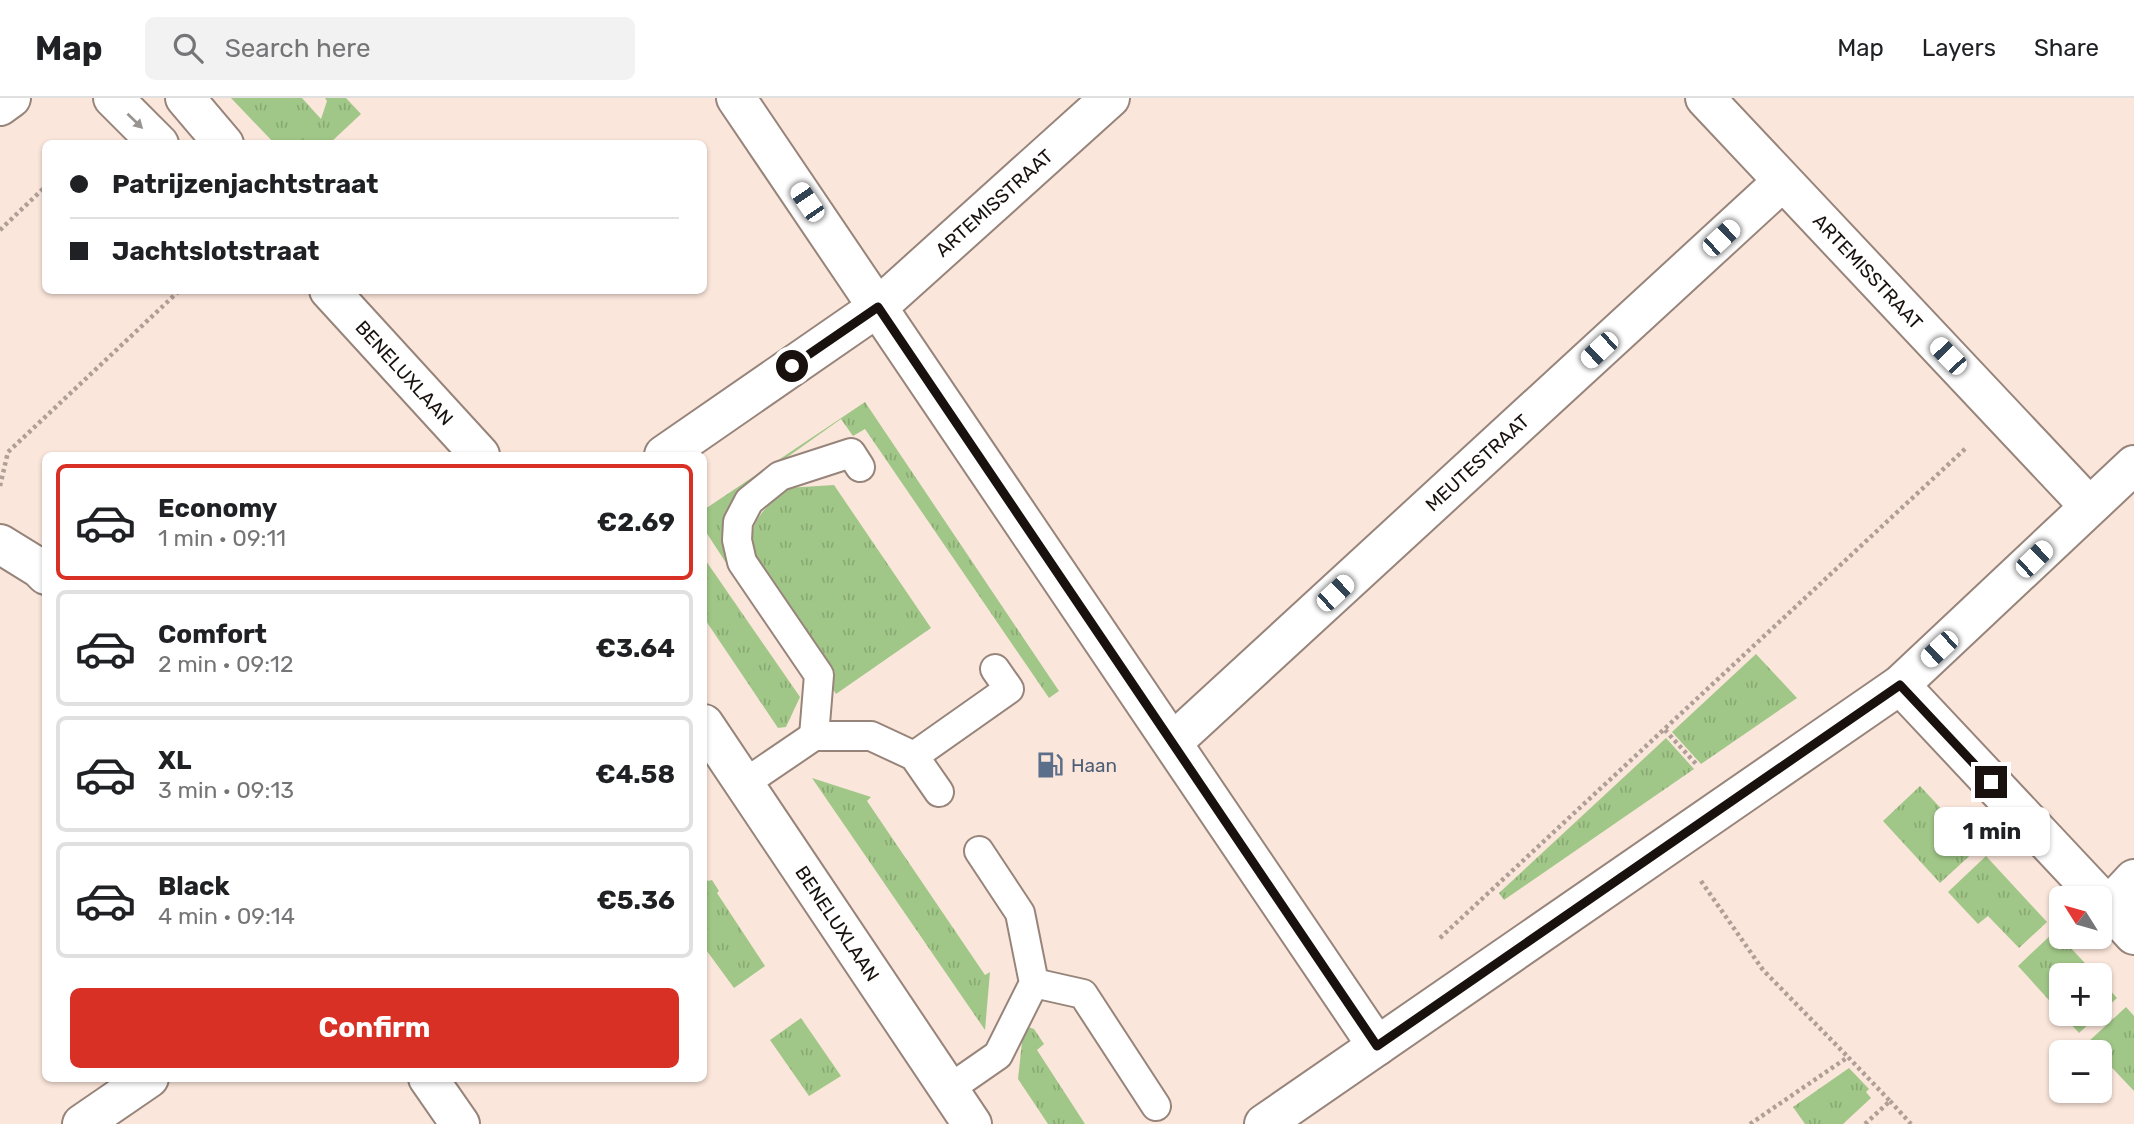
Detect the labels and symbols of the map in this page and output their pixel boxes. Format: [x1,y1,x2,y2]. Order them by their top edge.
one-way arrow [127,113,144,130]
street label: ARTEMISSTRAAT [931,144,1057,262]
car [787,179,828,225]
street label: ARTEMISSTRAAT [1808,209,1927,334]
car [1699,216,1744,260]
street label: BENELUXLAAN [351,316,458,430]
car [1577,328,1622,372]
car [1926,334,1971,378]
route start [776,350,808,382]
street label: MEUTESTRAAT [1421,409,1534,516]
car [2012,537,2057,581]
car [1313,571,1358,615]
car [1917,627,1962,671]
fuel station icon: Haan [1035,750,1065,780]
place label: Haan [1071,754,1117,777]
route end [1975,766,2007,798]
callout: 1 min [1933,806,2049,856]
street label: BENELUXLAAN [790,862,884,986]
north arrow [2049,886,2112,948]

